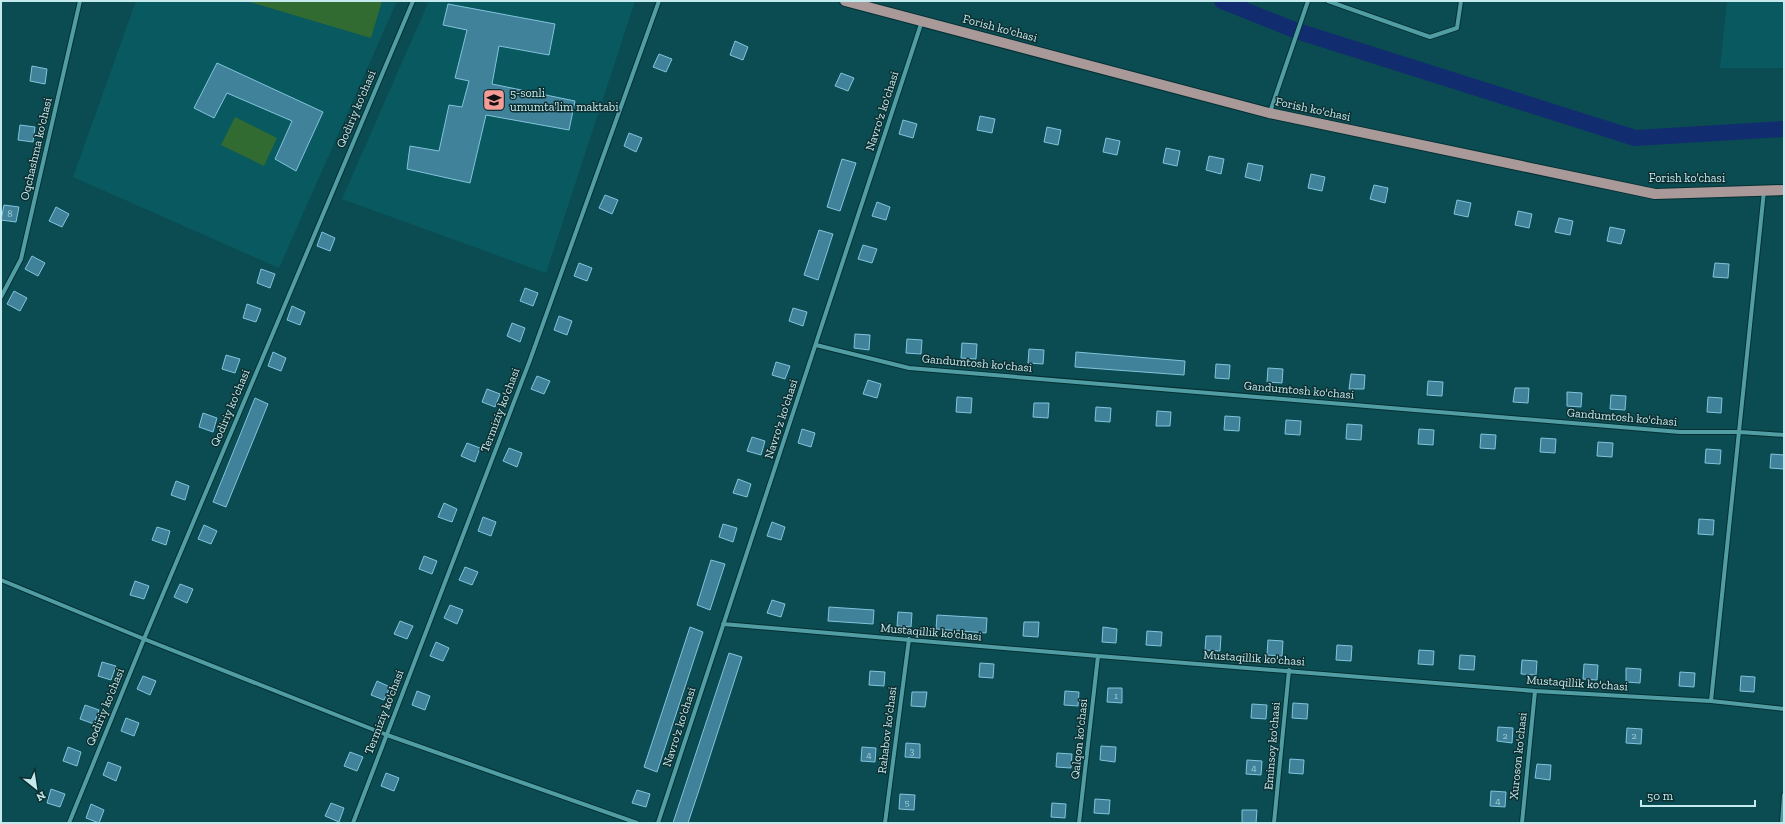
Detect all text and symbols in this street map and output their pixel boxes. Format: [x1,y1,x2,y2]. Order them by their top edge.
street label: Forish ko'chasi [961,11,1039,45]
street label: Qodiriy ko'chasi [333,68,379,150]
street label: Navro'z ko'chasi [863,69,902,153]
place label: 5-sonli umumta'lim maktabi [510,86,619,114]
school or university icon: 5-sonli umumta'lim maktabi [481,87,507,113]
street label: Forish ko'chasi [1274,94,1352,124]
street label: Oqchashma ko'chasi [17,96,55,202]
street label: Forish ko'chasi [1649,171,1726,185]
house number: 8 [7,208,13,220]
street label: Gandumtosh ko'chasi [921,351,1033,375]
street label: Termiziy ko'chasi [477,365,523,454]
street label: Qodiriy ko'chasi [207,367,253,449]
street label: Navro'z ko'chasi [762,377,801,461]
street label: Gandumtosh ko'chasi [1243,378,1355,402]
street label: Gandumtosh ko'chasi [1566,405,1678,429]
street label: Mustaqillik ko'chasi [880,621,983,643]
street label: Mustaqillik ko'chasi [1203,647,1306,669]
street label: Qodiriy ko'chasi [83,665,127,748]
street label: Termiziy ko'chasi [361,667,407,756]
street label: Mustaqillik ko'chasi [1526,672,1629,694]
street label: Navro'z ko'chasi [660,685,699,769]
street label: Rahabov ko'chasi [875,685,899,774]
house number: 1 [1114,690,1118,702]
street label: Qalqon ko'chasi [1068,697,1090,780]
street label: Eminsoy ko'chasi [1261,701,1283,791]
street label: Xuroson ko'chasi [1506,711,1530,800]
house number: 2 [1502,730,1508,742]
house number: 2 [1631,730,1637,742]
house number: 3 [910,745,915,757]
house number: 4 [866,749,872,761]
house number: 4 [1251,762,1257,774]
north arrow [16,768,56,808]
scale bar [1641,782,1755,808]
text: N [33,789,48,804]
text: 50 m [1647,789,1674,803]
house number: 4 [1495,795,1501,807]
house number: 5 [904,797,910,809]

